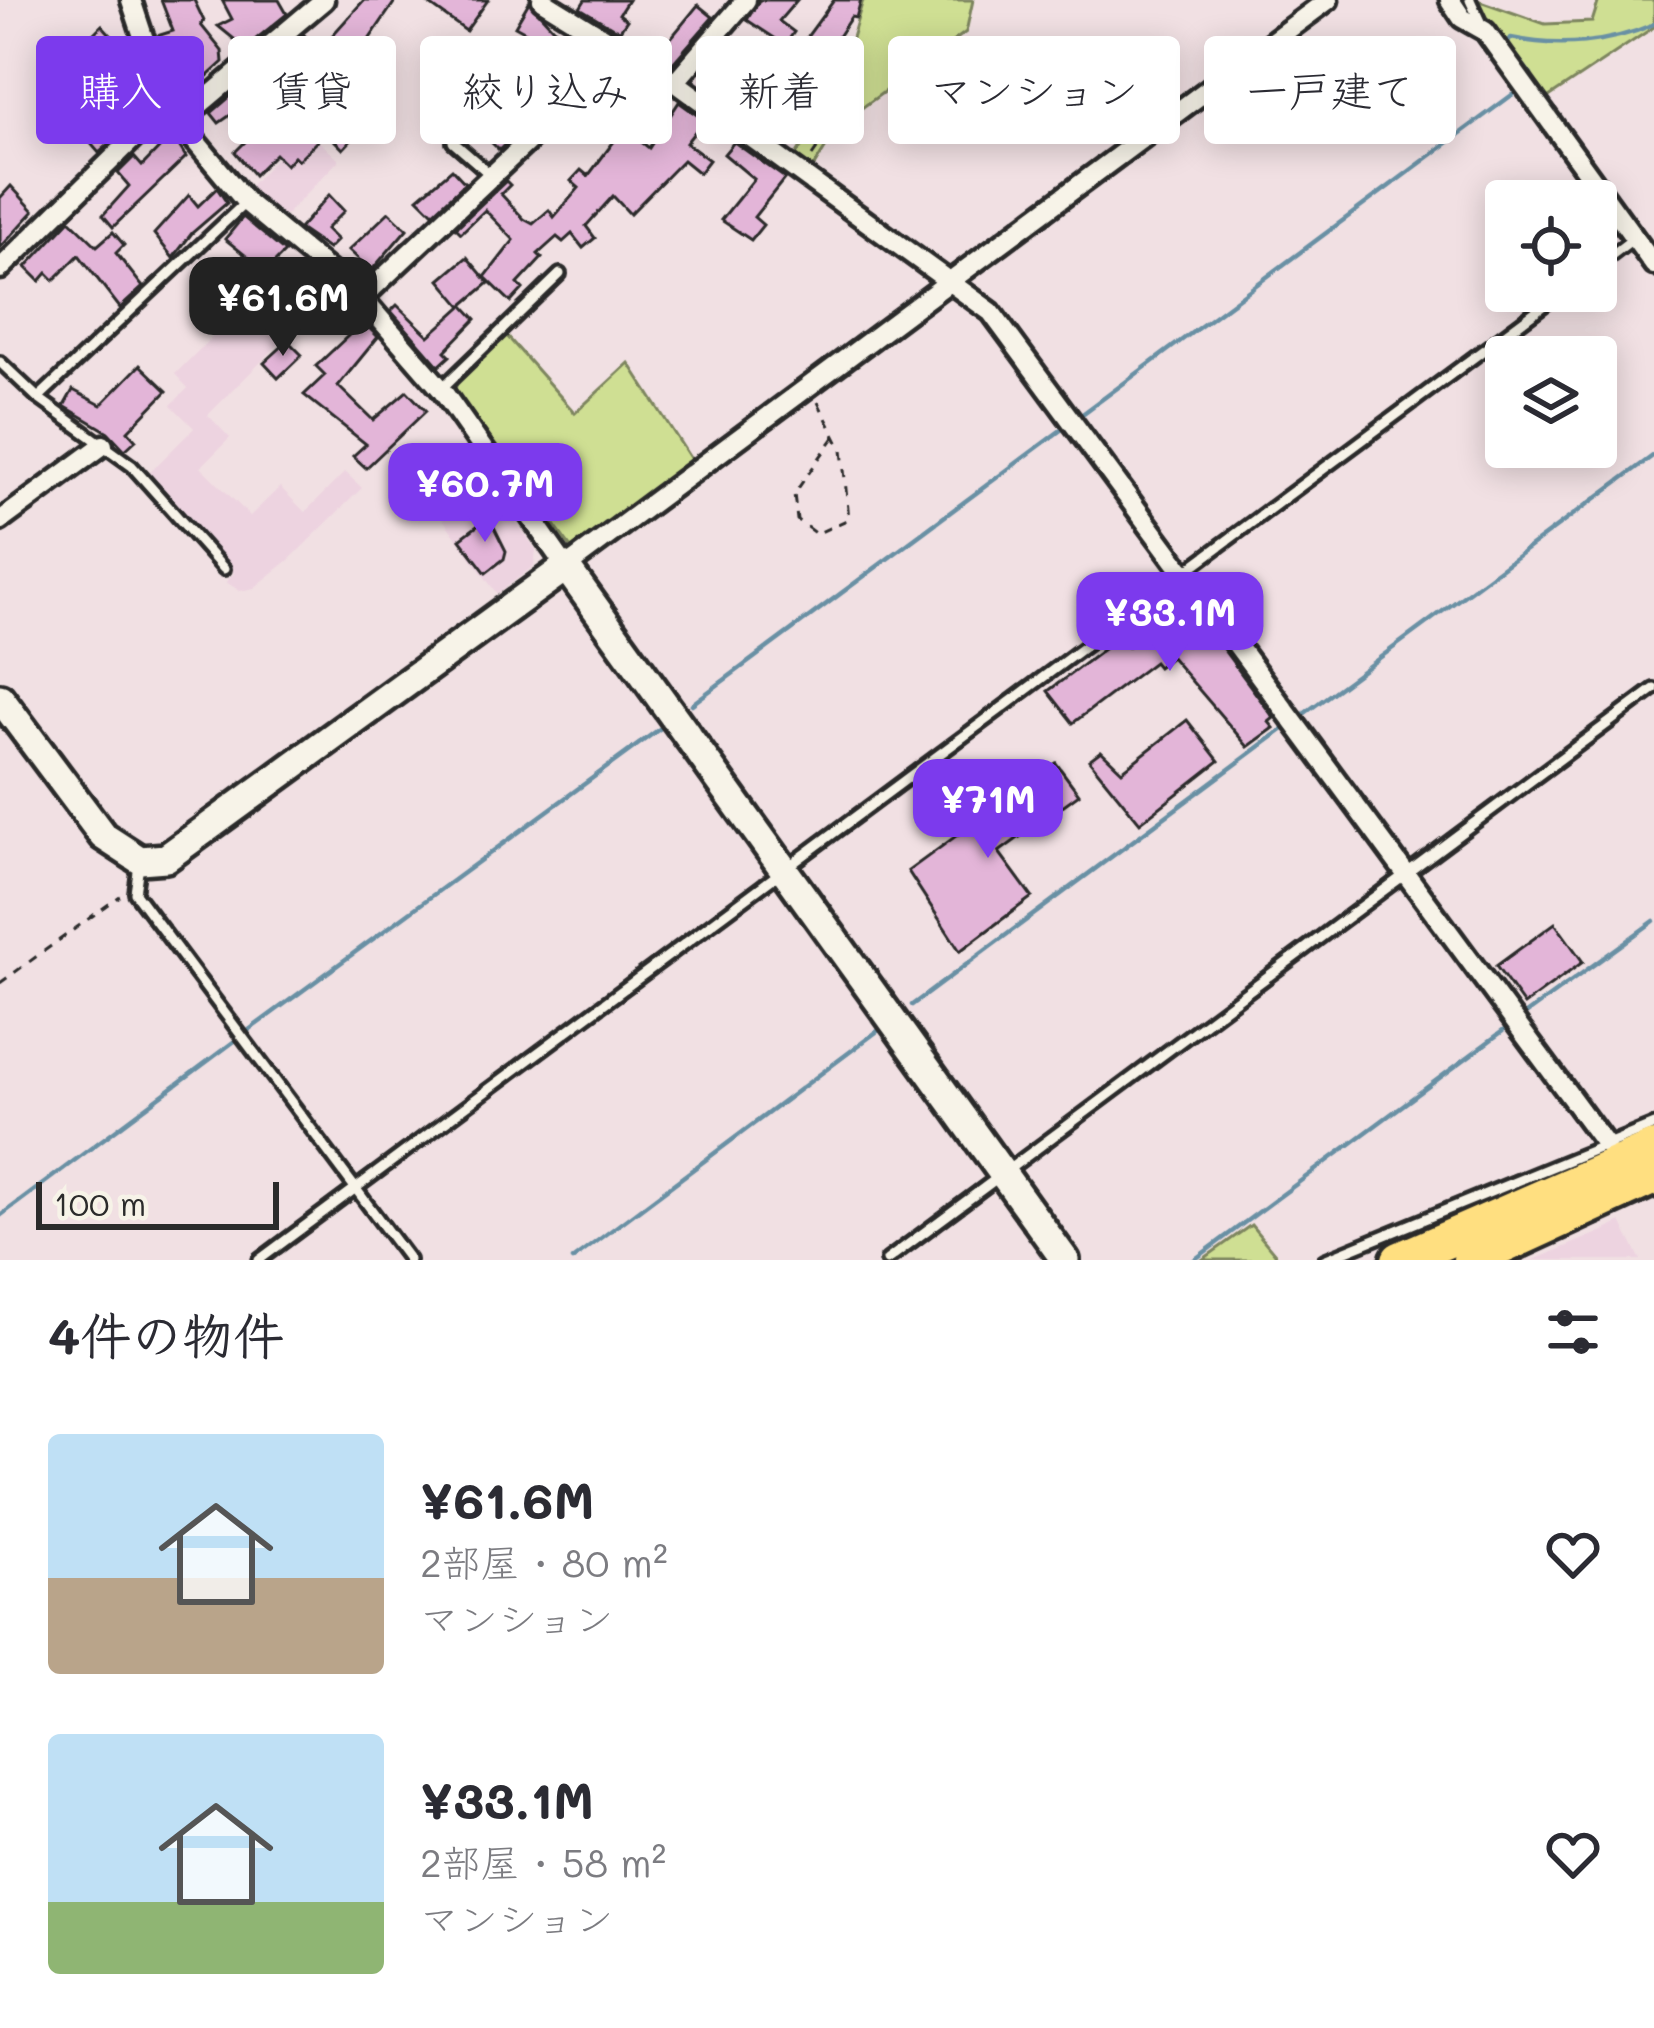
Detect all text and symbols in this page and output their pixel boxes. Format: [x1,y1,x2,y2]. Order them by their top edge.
chip: 購入 [36,36,204,144]
chip: 賃貸 [228,36,396,144]
chip: 絞り込み [420,36,672,144]
chip: 新着 [696,36,864,144]
chip: マンション [888,36,1180,144]
chip: 一戸建て [1204,36,1456,144]
map controls [1485,180,1617,468]
button: locate [1485,180,1617,312]
pin: ¥61.6M [185,257,381,359]
text: ¥61.6M [216,270,350,321]
button: layers [1485,336,1617,468]
pin: ¥60.7M [387,443,583,545]
text: ¥60.7M [415,456,555,507]
pin: ¥33.1M [1072,572,1268,674]
text: ¥33.1M [1103,585,1237,636]
pin: ¥71M [917,759,1059,861]
text: ¥71M [940,772,1036,823]
scale bar [36,1176,279,1229]
text: 100 m [54,1181,146,1224]
icon: filters [1540,1299,1606,1365]
text: 4件の物件 [48,1300,284,1367]
text: ¥61.6M [420,1465,595,1532]
icon: home [144,1482,288,1626]
icon: heart [1540,1521,1606,1587]
text: 2部屋 · 80 m² [420,1536,668,1587]
text: マンション [420,1592,613,1643]
text: ¥33.1M [420,1765,594,1832]
icon: home [144,1782,288,1926]
icon: heart [1540,1821,1606,1887]
text: 2部屋 · 58 m² [420,1836,666,1887]
text: マンション [420,1892,613,1943]

